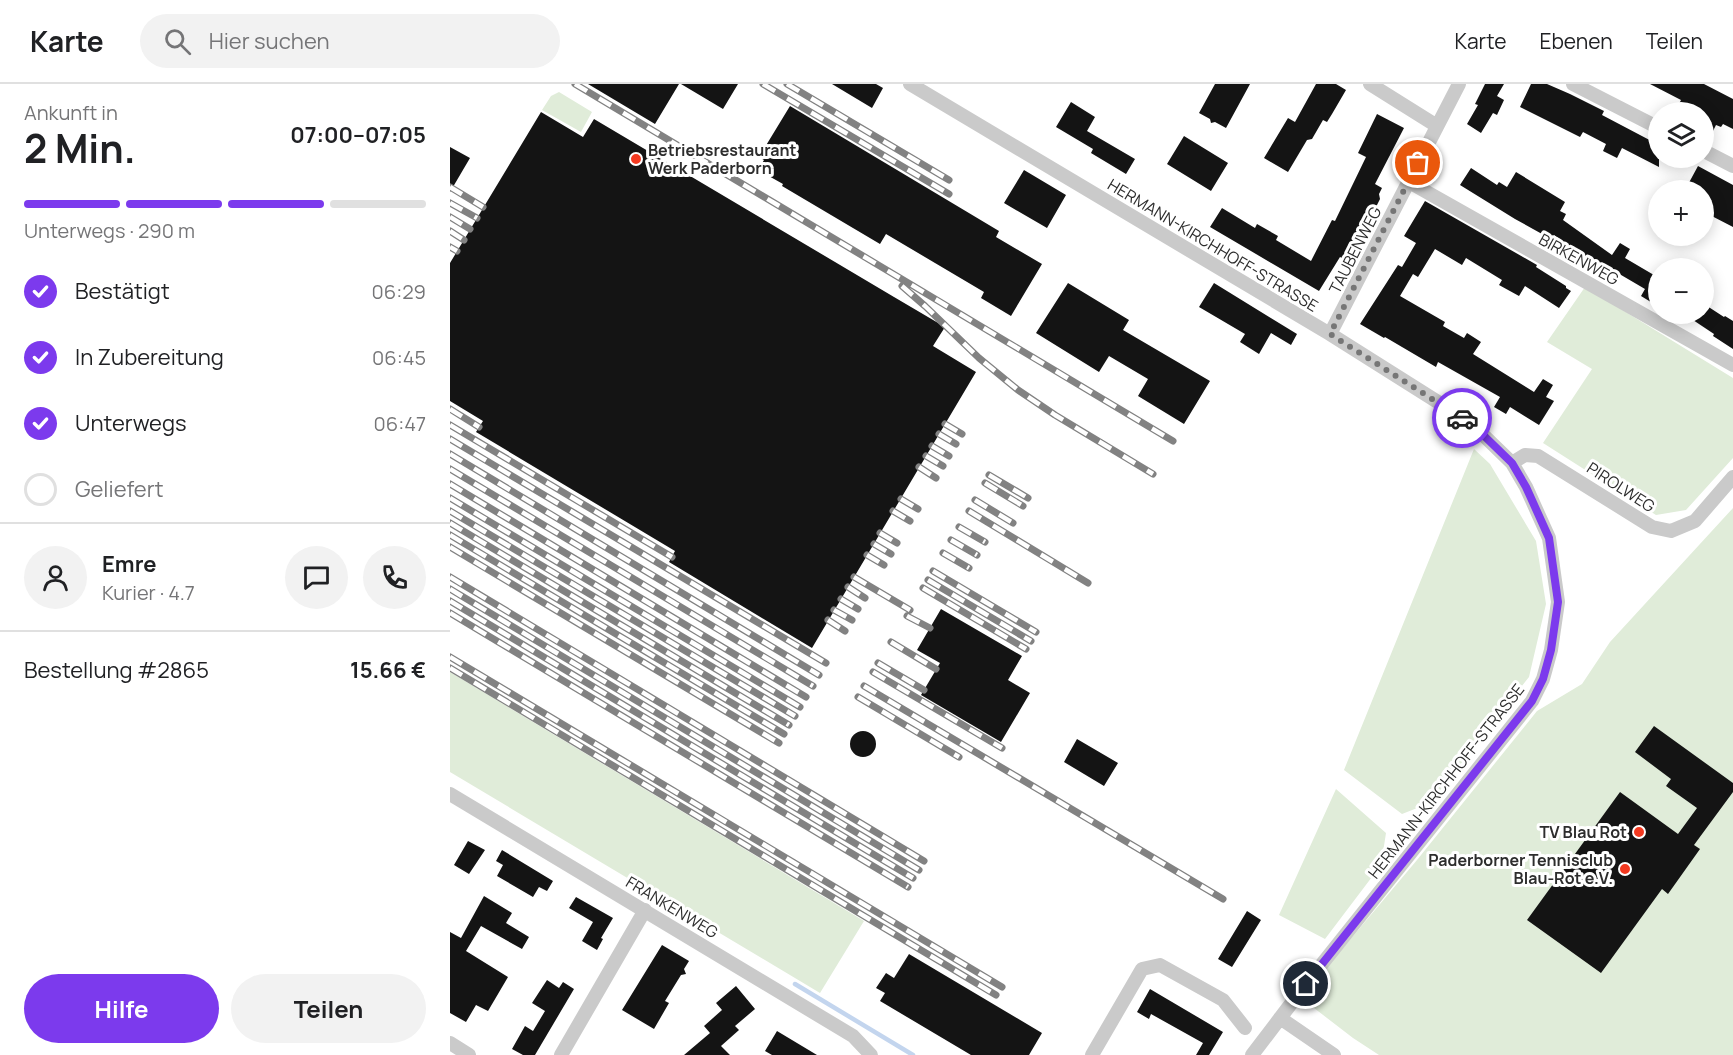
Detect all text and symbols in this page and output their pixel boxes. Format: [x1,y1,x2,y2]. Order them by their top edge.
search box [140,14,560,68]
text: Karte [30,22,104,60]
icon: search [161,25,194,58]
text: Hier suchen [209,26,330,56]
text: Karte [1454,27,1506,55]
text: Ebenen [1539,27,1613,55]
text: Teilen [1646,27,1703,55]
text: Ankunft in [24,99,118,126]
map controls [1648,102,1714,324]
button: layers [1648,102,1714,168]
text: 07:00–07:05 [290,120,426,150]
text: 2 Min. [24,121,136,175]
pin [1392,137,1443,188]
place label: Betriebsrestaurant Werk Paderborn [648,139,797,179]
icon: bag [1401,146,1434,179]
marker: Betriebsrestaurant Werk Paderborn [629,152,643,166]
street label: HERMANN-KIRCHHOFF-STRASSE [1104,173,1322,317]
button: + [1648,180,1714,246]
street label: TAUBENWEG [1324,203,1386,297]
text: Unterwegs · 290 m [24,217,195,244]
street label: BIRKENWEG [1535,228,1623,290]
button: − [1648,258,1714,324]
icon: check [24,275,57,308]
text: Bestätigt [75,276,170,306]
text: 06:29 [372,278,426,305]
icon: check [24,341,57,374]
text: In Zubereitung [75,342,224,372]
text: 06:45 [372,344,426,371]
courier [1432,388,1492,448]
icon: car [1446,402,1479,435]
icon: check [24,407,57,440]
text: Unterwegs [75,408,187,438]
text: 06:47 [374,410,426,437]
street label: PIROLWEG [1583,457,1659,517]
text: Geliefert [75,474,163,504]
button: person [24,546,87,609]
button: chat [285,546,348,609]
button: phone [363,546,426,609]
text: Emre [102,549,156,579]
text: Kurier · 4.7 [102,579,195,606]
text: Bestellung #2865 [24,655,209,685]
text: 15.66 € [350,655,426,685]
street label: HERMANN-KIRCHHOFF-STRASSE [1363,679,1529,883]
place label: TV Blau Rot [1539,821,1627,843]
marker: TV Blau Rot [1632,825,1646,839]
place label: Paderborner Tennisclub Blau-Rot e.V. [1428,849,1613,889]
marker: Paderborner Tennisclub Blau-Rot e.V. [1618,862,1632,876]
street label: FRANKENWEG [622,871,722,943]
pin [1280,958,1331,1009]
icon: home [1289,967,1322,1000]
button: Hilfe [24,974,219,1043]
button: Teilen [231,974,426,1043]

